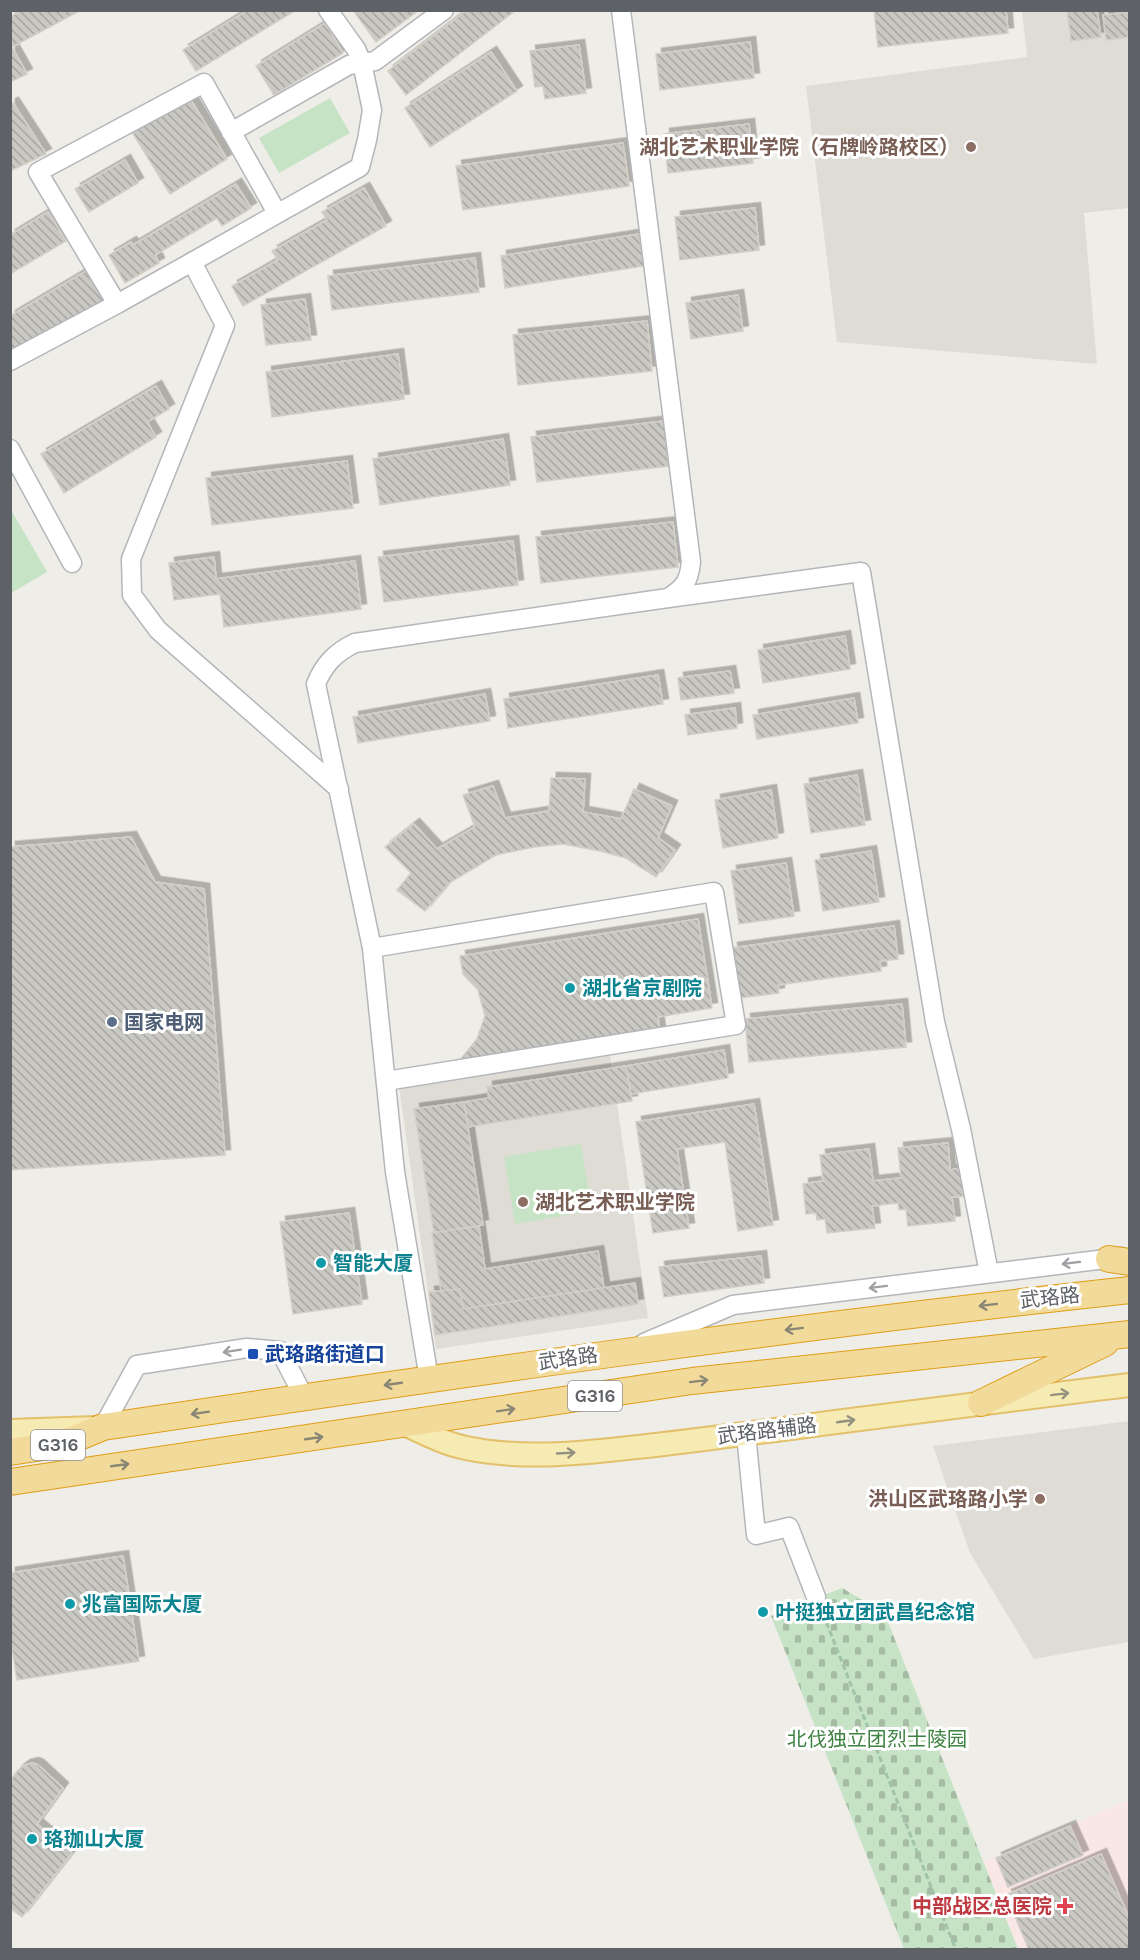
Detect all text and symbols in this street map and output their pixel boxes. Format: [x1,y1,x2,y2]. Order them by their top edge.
place label: 湖北艺术职业学院（石牌岭路校区） [639,136,959,159]
marker: 湖北艺术职业学院（石牌岭路校区） [964,140,978,154]
place label: 湖北省京剧院 [582,977,702,1000]
marker: 湖北省京剧院 [563,981,577,995]
place label: 国家电网 [124,1011,204,1034]
marker: 国家电网 [105,1015,119,1029]
place label: 湖北艺术职业学院 [535,1191,695,1214]
marker: 湖北艺术职业学院 [516,1195,530,1209]
place label: 智能大厦 [333,1252,413,1275]
marker: 智能大厦 [314,1256,328,1270]
one-way arrow [1062,1258,1082,1269]
one-way arrow [868,1282,888,1293]
street label: 武珞路 [1019,1283,1081,1313]
one-way arrow [978,1300,998,1311]
one-way arrow [785,1323,805,1334]
place label: 武珞路街道口 [265,1343,385,1366]
street label: 武珞路 [537,1343,599,1375]
one-way arrow [223,1345,243,1356]
marker: 武珞路街道口 [246,1347,260,1361]
one-way arrow [689,1375,709,1386]
one-way arrow [384,1378,403,1389]
road number: G316 [568,1381,622,1411]
one-way arrow [1049,1388,1069,1399]
one-way arrow [496,1404,516,1415]
one-way arrow [191,1407,211,1418]
street label: 武珞路辅路 [716,1413,818,1449]
one-way arrow [835,1415,855,1426]
road number: G316 [31,1430,85,1460]
one-way arrow [303,1432,323,1443]
one-way arrow [555,1447,575,1458]
one-way arrow [110,1460,130,1471]
place label: 洪山区武珞路小学 [868,1488,1028,1511]
marker: 洪山区武珞路小学 [1033,1492,1047,1506]
place label: 兆富国际大厦 [82,1593,202,1616]
marker: 兆富国际大厦 [63,1597,77,1611]
place label: 叶挺独立团武昌纪念馆 [775,1601,975,1624]
marker: 叶挺独立团武昌纪念馆 [756,1605,770,1619]
park label: 北伐独立团烈士陵园 [787,1728,967,1751]
place label: 珞珈山大厦 [44,1828,144,1851]
marker: 珞珈山大厦 [25,1832,39,1846]
place label: 中部战区总医院 [912,1895,1052,1918]
marker: 中部战区总医院 [1056,1897,1074,1915]

